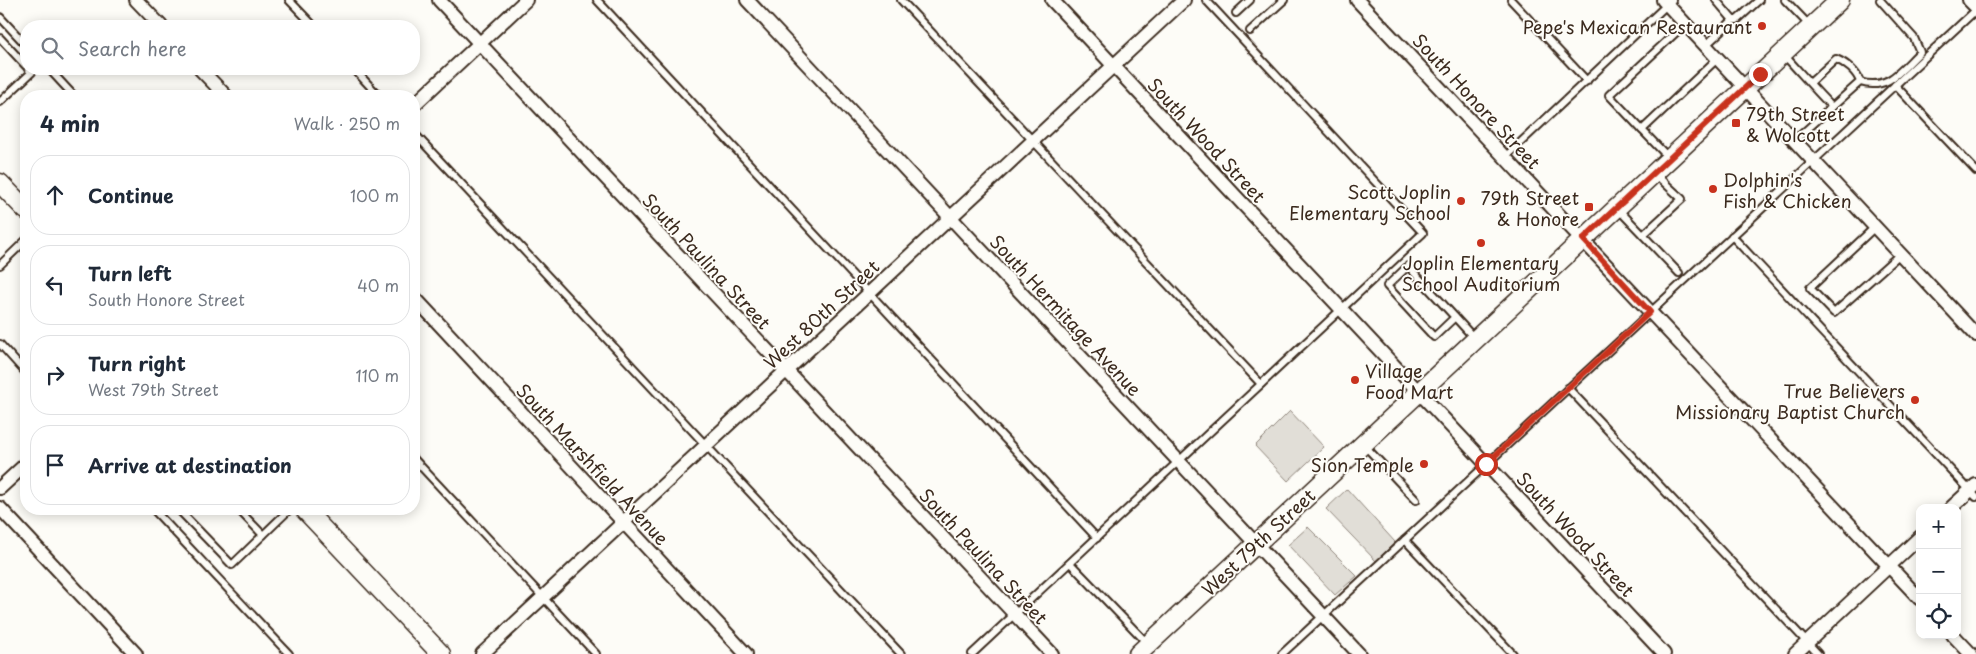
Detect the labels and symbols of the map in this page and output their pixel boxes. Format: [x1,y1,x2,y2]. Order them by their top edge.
place label: Pepe's Mexican Restaurant [1523,13,1752,40]
marker: Pepe's Mexican Restaurant [1756,20,1768,32]
street label: South Honore Street [1407,27,1547,175]
route end [1749,63,1772,86]
street label: South Wood Street [1142,71,1272,209]
place label: 79th Street & Wolcott [1746,100,1845,148]
marker: 79th Street & Wolcott [1730,117,1742,129]
place label: Dolphin's Fish & Chicken [1723,166,1851,214]
place label: Scott Joplin Elementary School [1289,178,1451,226]
marker: Dolphin's Fish & Chicken [1707,183,1719,195]
place label: 79th Street & Honore [1480,184,1579,232]
street label: South Paulina Street [637,187,777,335]
marker: Scott Joplin Elementary School [1455,195,1467,207]
marker: 79th Street & Honore [1583,201,1595,213]
street label: South Hermitage Avenue [984,228,1148,402]
marker: Joplin Elementary School Auditorium [1475,237,1487,249]
place label: Joplin Elementary School Auditorium [1402,249,1560,297]
street label: West 80th Street [757,253,885,375]
place label: Village Food Mart [1365,357,1453,405]
marker: Village Food Mart [1349,374,1361,386]
street label: South Marshfield Avenue [511,377,675,551]
place label: True Believers Missionary Baptist Church [1675,377,1905,425]
marker: True Believers Missionary Baptist Church [1909,394,1921,406]
place label: Sion Temple [1311,451,1414,478]
route start [1475,453,1498,476]
marker: Sion Temple [1418,458,1430,470]
street label: South Wood Street [1511,465,1641,603]
street label: South Paulina Street [914,482,1054,630]
street label: West 79th Street [1195,482,1321,602]

